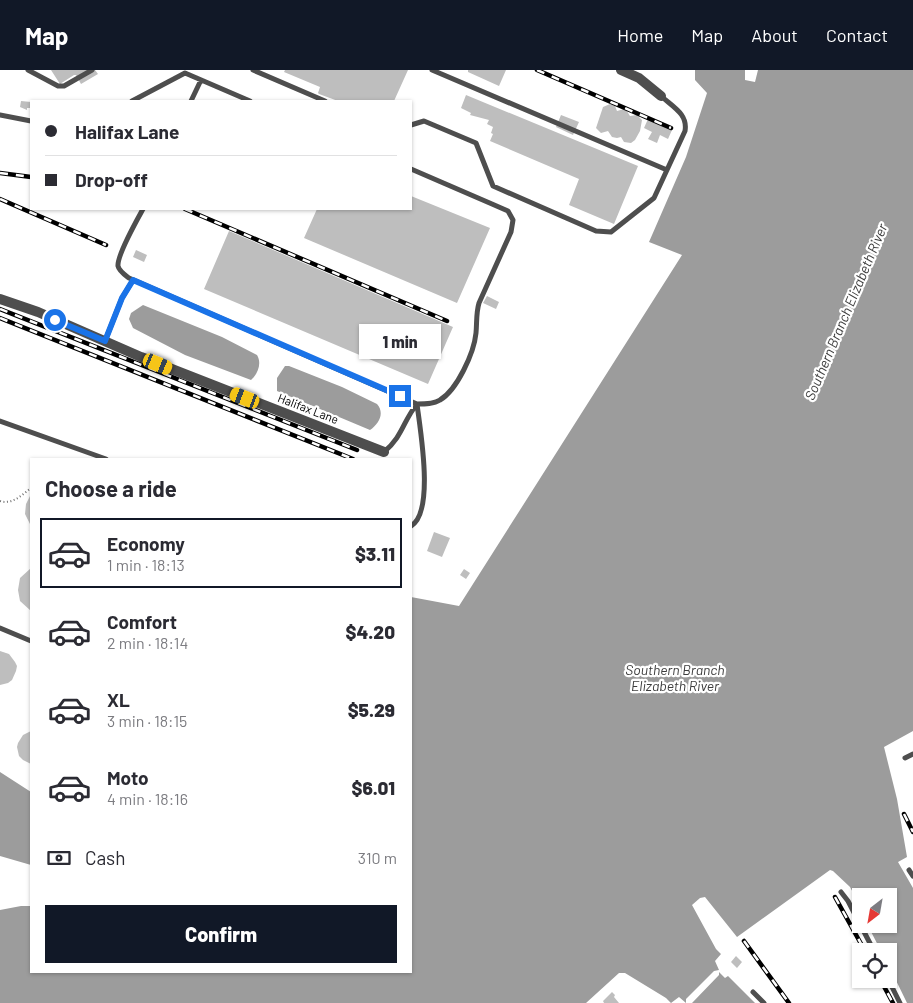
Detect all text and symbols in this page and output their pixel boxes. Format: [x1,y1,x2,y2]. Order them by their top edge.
text: Map [25,21,68,50]
text: Home [617,24,663,46]
text: Map [691,24,723,46]
text: About [751,24,798,46]
text: Contact [826,24,888,46]
text: Halifax Lane [75,120,179,143]
text: Drop-off [75,168,148,191]
water label: Southern Branch Elizabeth River [801,220,891,403]
route start [44,309,66,331]
callout: 1 min [359,324,441,358]
text: 1 min [382,332,418,351]
car [141,351,174,377]
route end [389,385,411,407]
car [228,386,261,410]
street label: Halifax Lane [276,390,341,426]
text: Choose a ride [45,475,177,501]
icon: car [47,531,92,576]
text: Economy [107,532,185,555]
text: $3.11 [355,542,395,565]
text: 1 min · 18:13 [107,555,185,574]
icon: car [47,609,92,654]
text: Comfort [107,610,177,633]
text: $4.20 [345,620,395,643]
text: 2 min · 18:14 [107,633,188,652]
water label: Southern Branch Elizabeth River [625,661,725,694]
icon: car [47,687,92,732]
text: XL [107,688,130,711]
text: $5.29 [348,698,395,721]
text: 3 min · 18:15 [107,711,187,730]
icon: car [47,765,92,810]
text: Moto [107,766,149,789]
text: $6.01 [352,776,395,799]
text: 4 min · 18:16 [107,789,188,808]
icon: cash [45,844,73,872]
text: Cash [85,846,126,869]
text: 310 m [358,848,397,867]
north arrow [852,888,898,932]
map controls [852,888,897,988]
button: Confirm [45,905,397,963]
button: locate [852,943,897,988]

